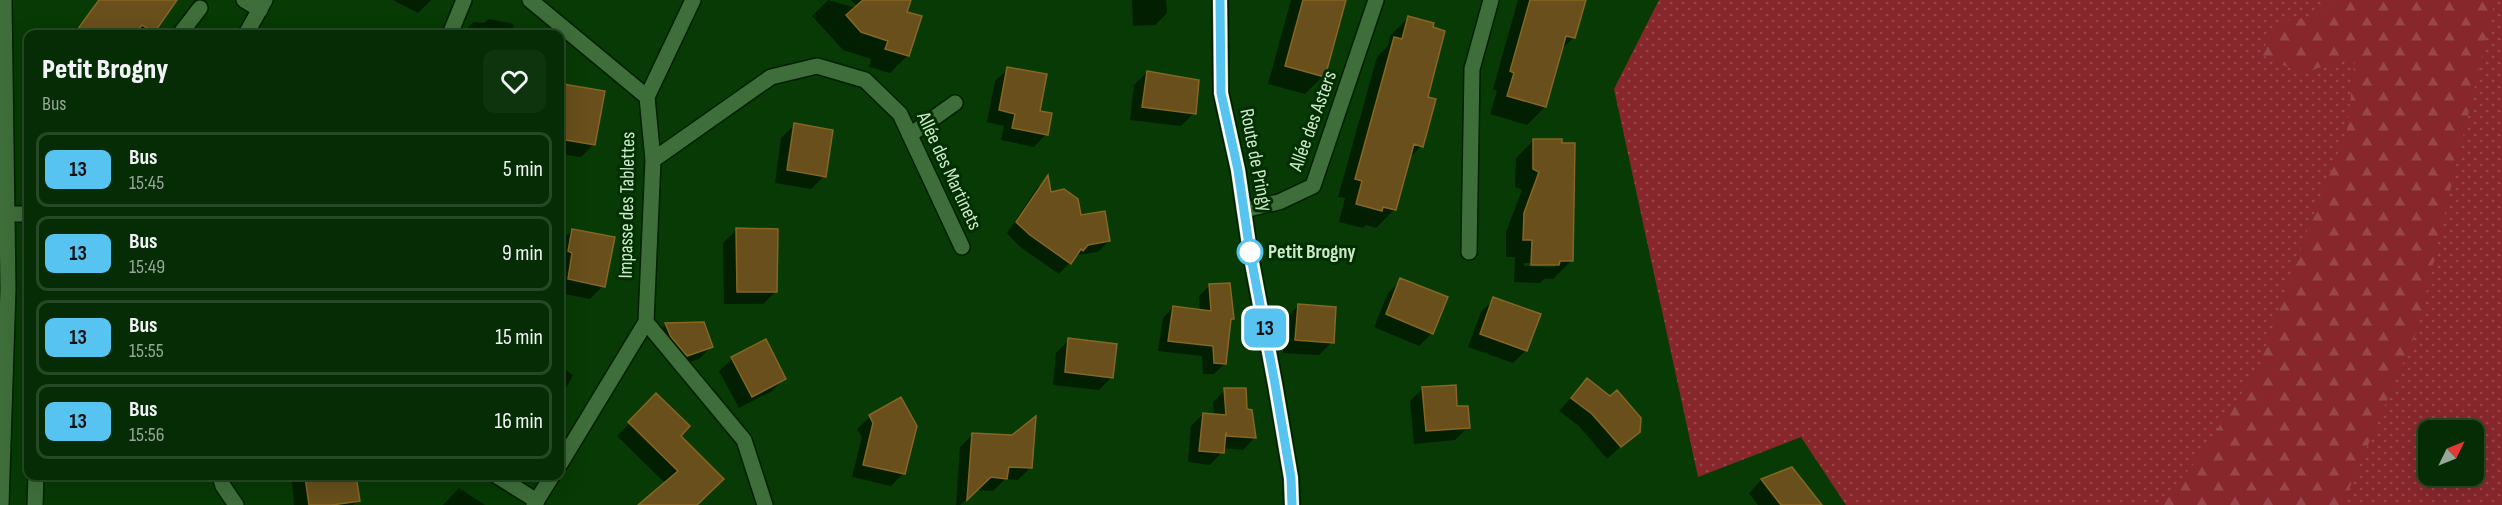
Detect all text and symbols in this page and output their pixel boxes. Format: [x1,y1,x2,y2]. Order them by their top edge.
button: heart [483,50,546,113]
text: Petit Brogny [42,53,168,86]
street label: Allée des Asters [1283,68,1342,175]
text: Bus [42,92,66,116]
street label: Allée des Martinets [911,107,987,234]
street label: Route de Pringy [1234,107,1278,214]
street label: Impasse des Tablettes [614,131,640,279]
text: Bus [129,144,158,171]
text: 5 min [503,156,543,183]
text: 13 [69,157,87,182]
text: 15:45 [129,171,164,195]
text: Bus [129,228,158,255]
marker: Petit Brogny [1237,239,1263,265]
text: 9 min [502,240,543,267]
place label: Petit Brogny [1268,240,1356,264]
text: 13 [69,241,87,266]
text: 15:49 [129,255,165,279]
line badge: 13 [1238,308,1292,348]
text: Bus [129,312,158,339]
text: 13 [1256,316,1274,341]
text: 15 min [495,324,543,351]
text: 13 [69,325,87,350]
text: 15:55 [129,339,164,363]
text: Bus [129,396,158,423]
text: 16 min [495,408,543,435]
text: 13 [69,409,87,434]
north arrow [2418,420,2484,486]
map controls [2418,420,2484,486]
text: 15:56 [129,423,165,447]

